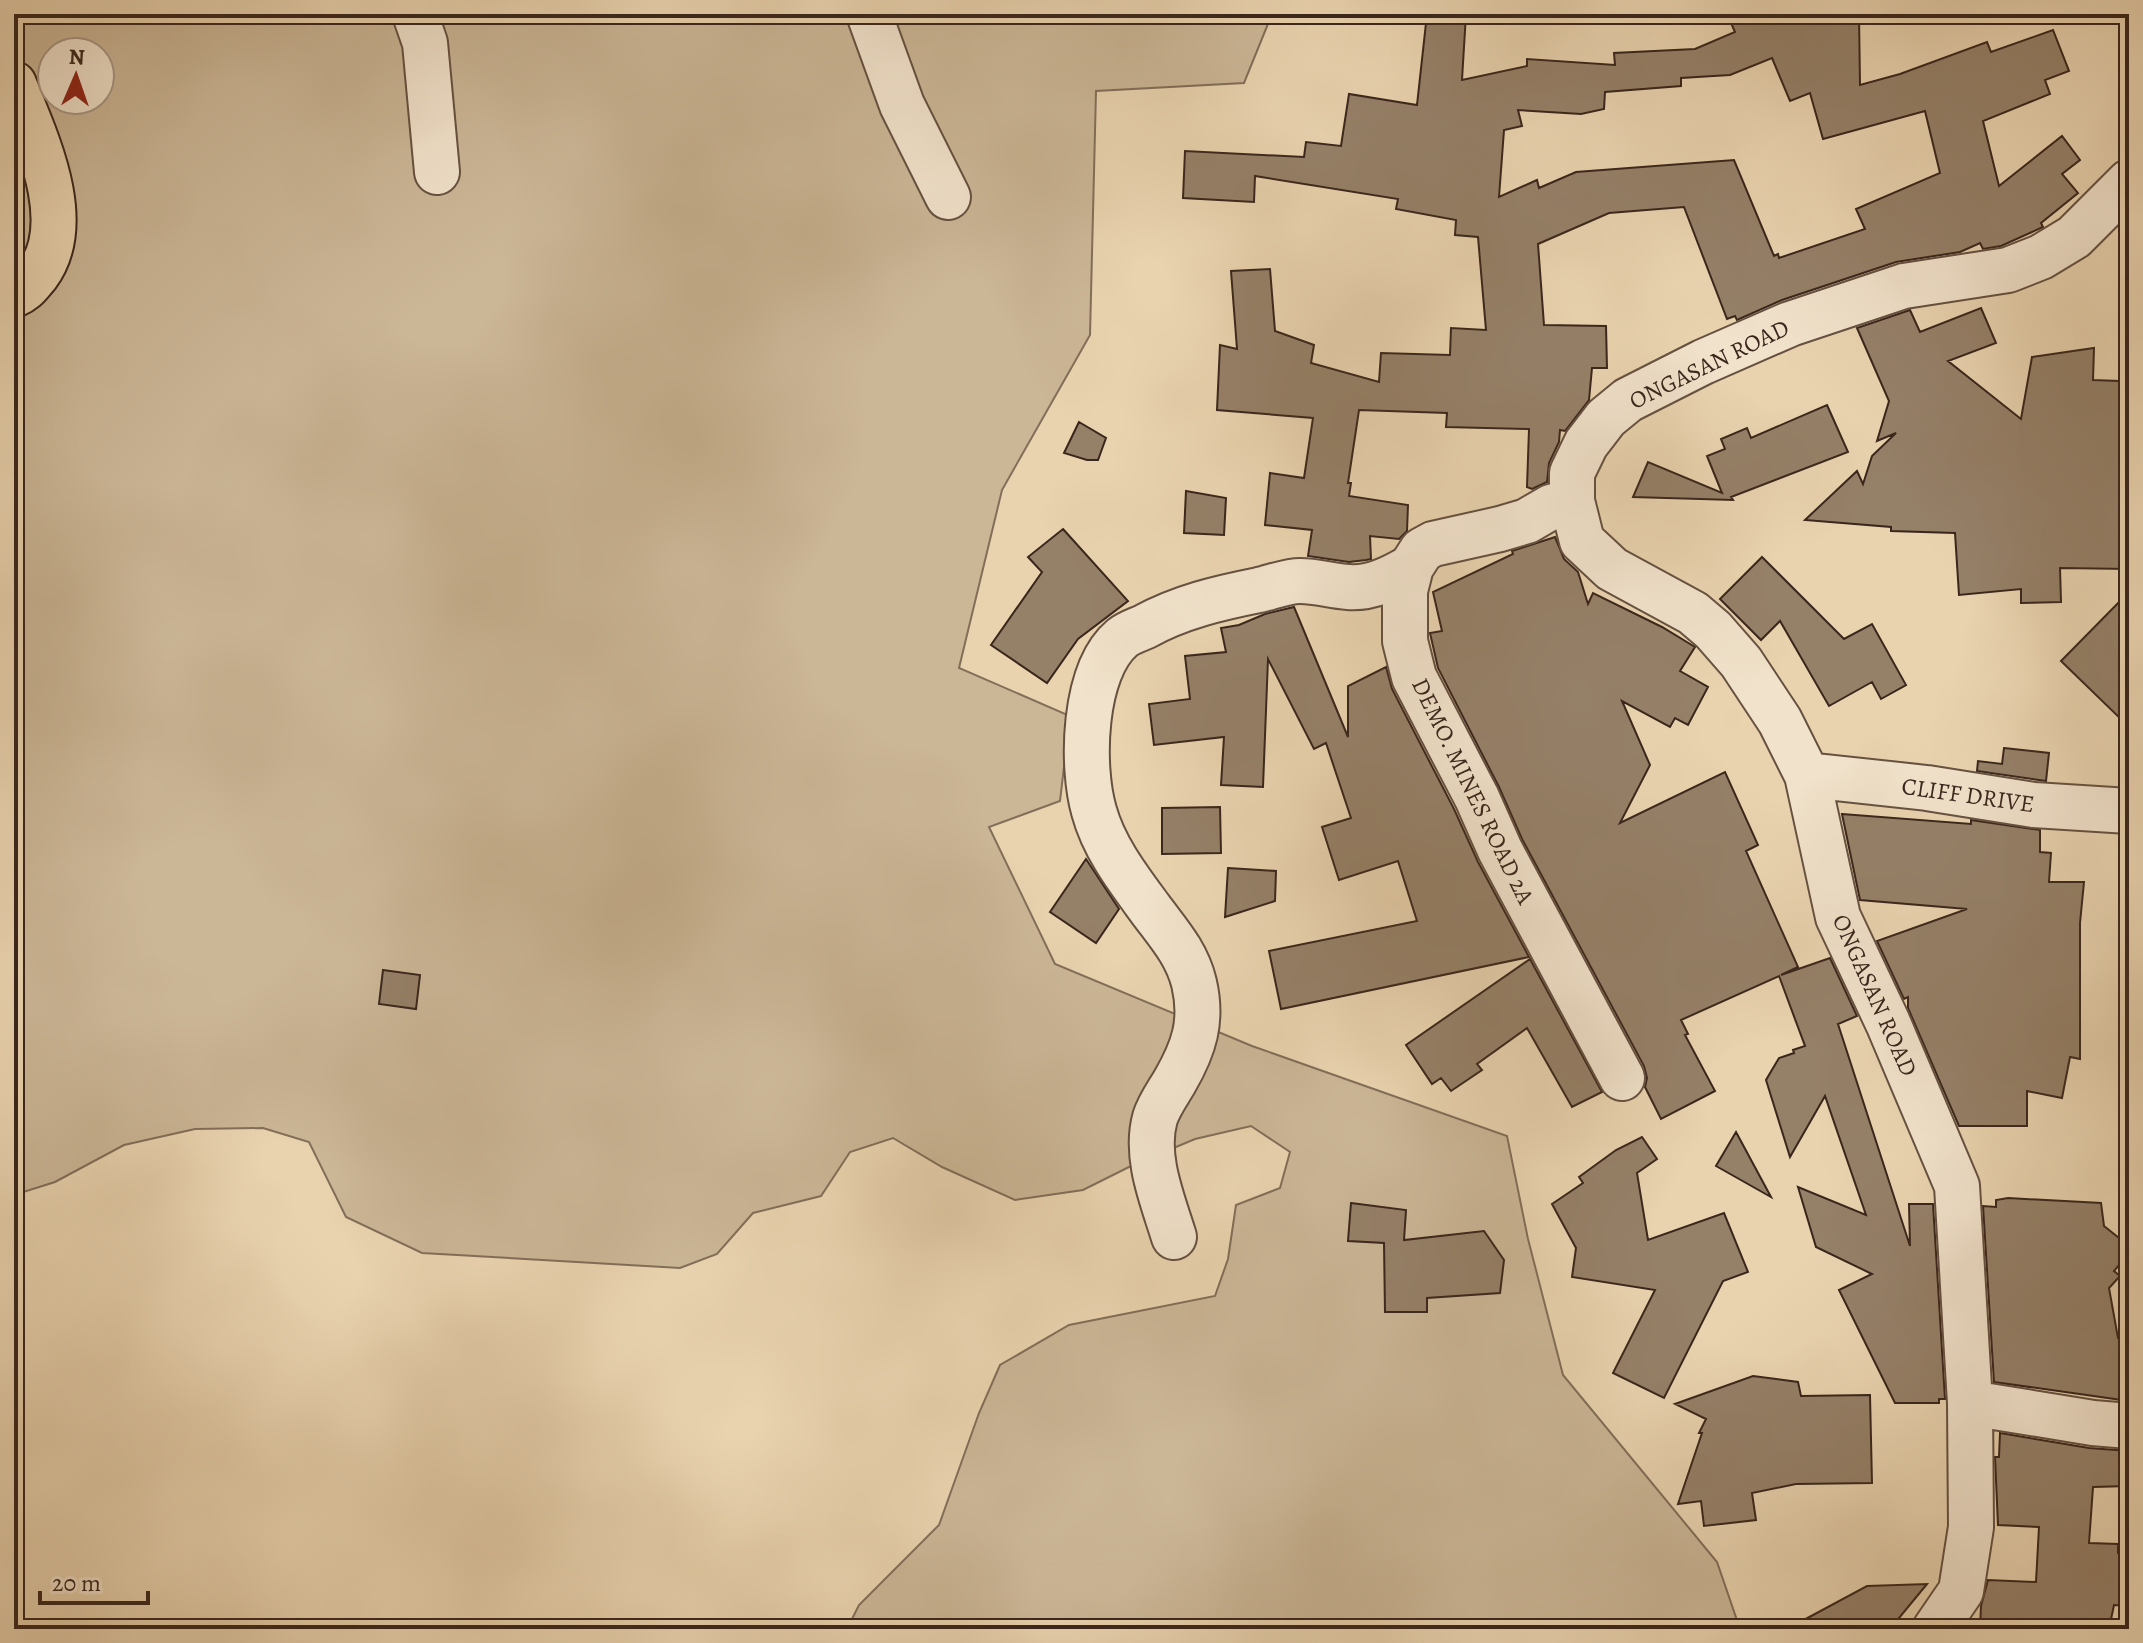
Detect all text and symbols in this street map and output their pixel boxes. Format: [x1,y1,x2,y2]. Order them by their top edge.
north arrow [36,36,116,116]
text: N [68,42,85,72]
street label: ONGASAN ROAD [1624,311,1794,417]
street label: DEMO. MINES ROAD 2A [1404,673,1542,910]
street label: CLIFF DRIVE [1900,770,2036,820]
street label: ONGASAN ROAD [1825,909,1925,1081]
scale bar [40,1555,148,1605]
text: 20 m [52,1567,101,1599]

